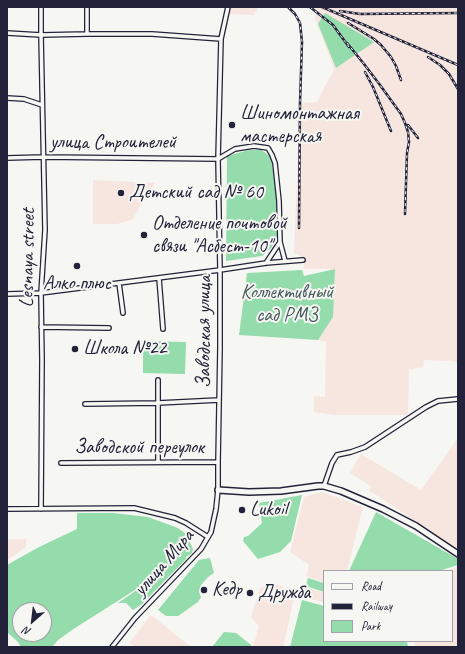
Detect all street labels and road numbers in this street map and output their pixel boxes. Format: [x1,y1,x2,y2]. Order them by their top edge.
street label: улица Строителей [50,131,176,155]
street label: Lesnaya street [15,208,41,308]
street label: Заводская улица [193,276,217,388]
street label: Заводской переулок [74,436,204,460]
street label: улица Мира [129,525,199,601]

